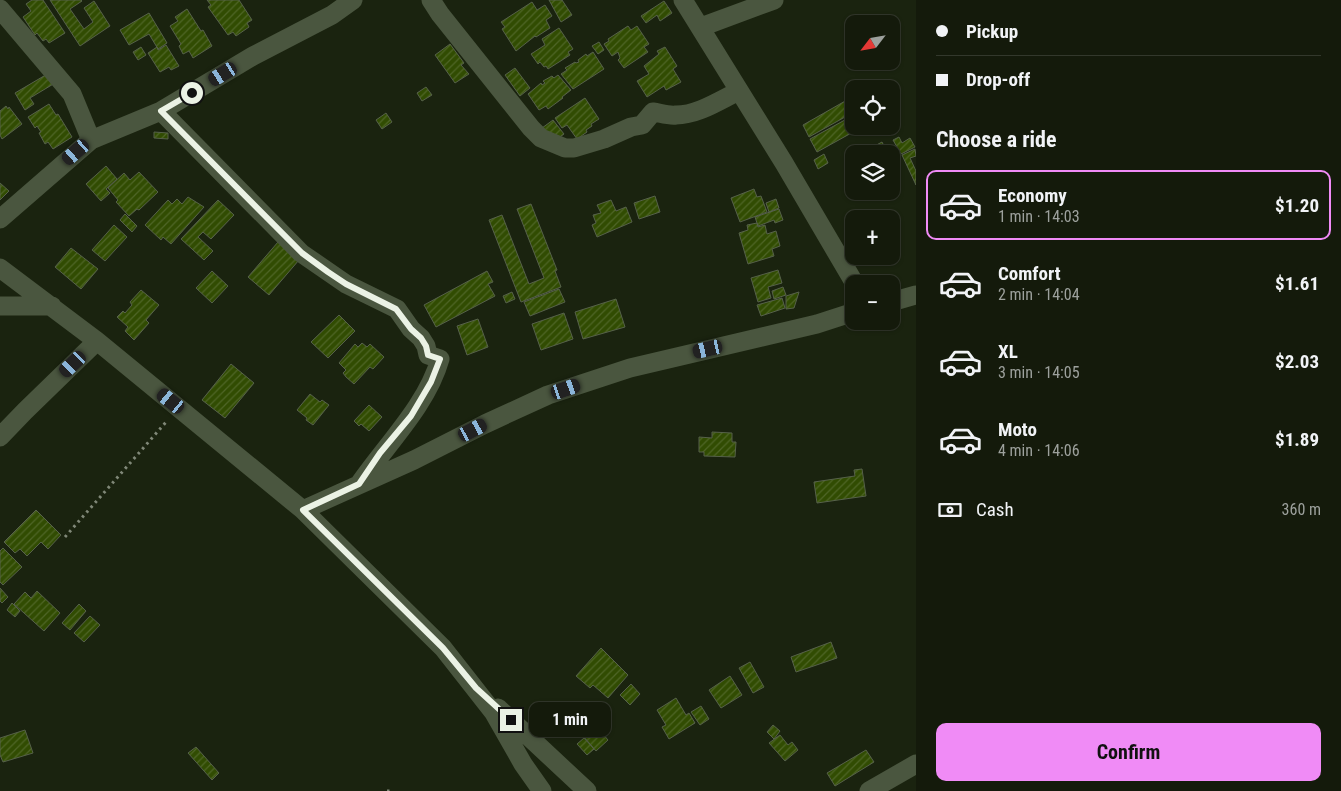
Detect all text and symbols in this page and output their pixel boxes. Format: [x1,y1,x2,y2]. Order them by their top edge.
north arrow [845,15,900,70]
map controls [845,15,900,330]
text: Pickup [966,20,1018,43]
car [206,60,239,88]
text: Drop-off [966,68,1030,91]
button: locate [845,80,900,135]
route start [181,82,203,104]
text: Choose a ride [936,127,1057,152]
car [59,136,92,168]
button: layers [845,145,900,200]
icon: car [938,183,983,228]
text: Economy [998,184,1067,207]
text: $1.20 [1275,194,1319,217]
text: 1 min · 14:03 [998,207,1080,226]
button: + [845,210,900,265]
icon: car [938,261,983,306]
text: Comfort [998,262,1061,285]
text: $1.61 [1275,272,1319,295]
button: − [845,275,900,330]
text: 2 min · 14:04 [998,285,1080,304]
car [691,338,724,360]
icon: car [938,339,983,384]
text: XL [998,340,1018,363]
car [56,348,89,380]
text: $2.03 [1275,350,1319,373]
text: 3 min · 14:05 [998,363,1080,382]
car [549,377,582,401]
car [154,386,187,416]
car [456,416,489,444]
icon: car [938,417,983,462]
text: Moto [998,418,1037,441]
text: $1.89 [1275,428,1319,451]
text: 4 min · 14:06 [998,441,1080,460]
icon: cash [936,496,964,524]
text: Cash [976,498,1014,521]
text: 360 m [1282,500,1321,519]
callout: 1 min [528,702,611,738]
route end [500,709,522,731]
text: 1 min [552,710,588,729]
button: Confirm [936,723,1321,781]

